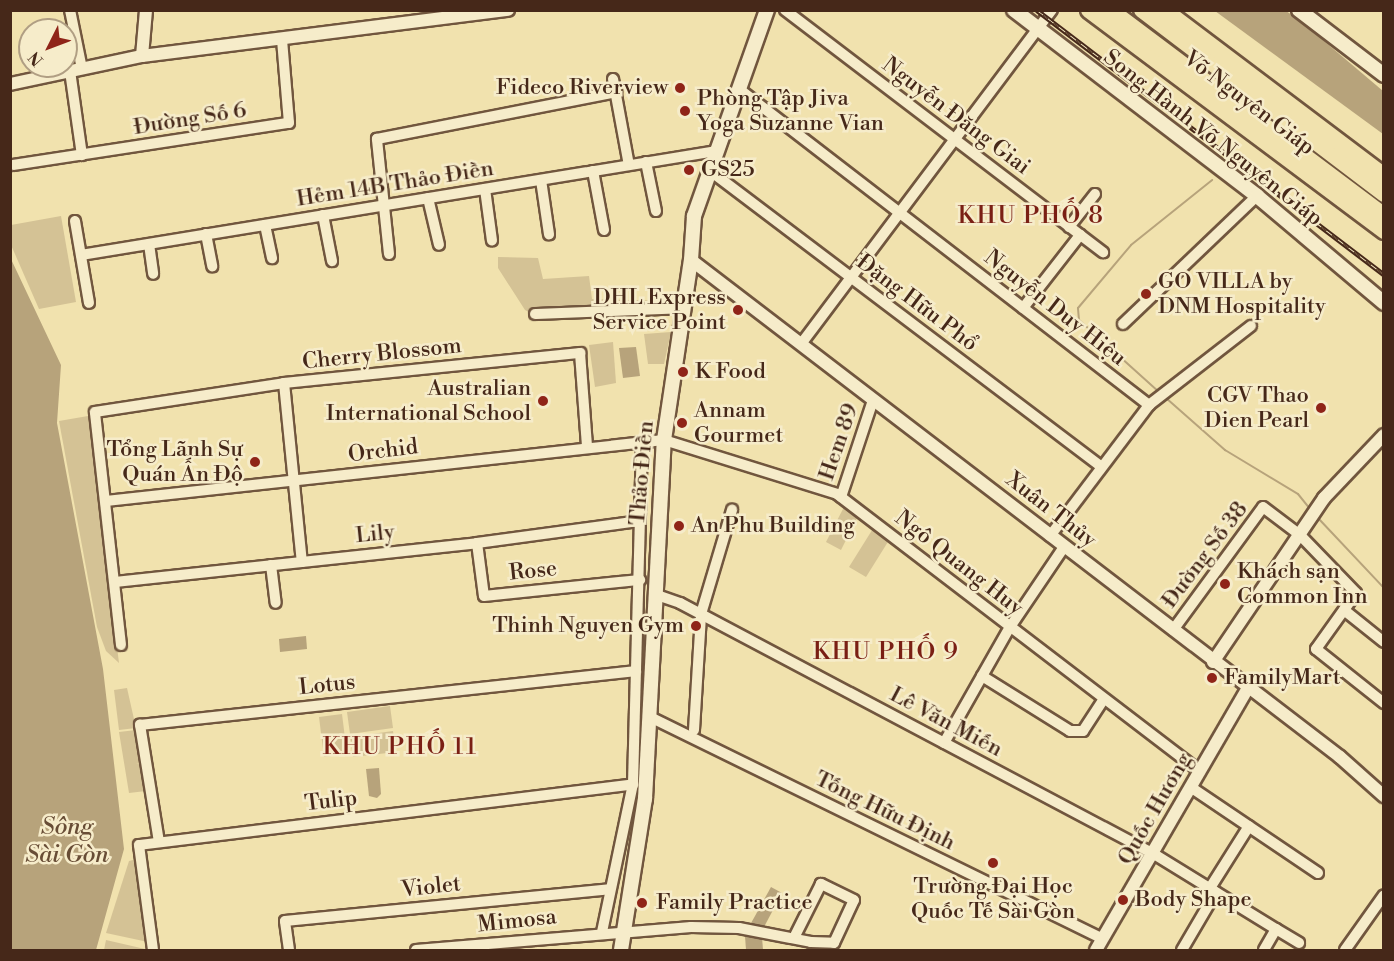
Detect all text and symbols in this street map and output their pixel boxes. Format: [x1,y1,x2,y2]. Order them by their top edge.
north arrow [18,18,78,78]
street label: Song Hành Võ Nguyên Giáp [1098,44,1328,232]
street label: Võ Nguyên Giáp [1178,45,1320,161]
text: N [24,47,48,70]
street label: Nguyễn Đăng Giai [877,52,1035,180]
place label: Fideco Riverview [496,75,668,101]
marker: Fideco Riverview [673,81,687,95]
place label: Phòng Tập Jiva Yoga Suzanne Vian [697,85,884,136]
street label: Đường Số 6 [132,97,248,141]
marker: Phòng Tập Jiva Yoga Suzanne Vian [678,104,692,118]
street label: Hẻm 14B Thảo Điền [295,155,495,213]
place label: GS25 [701,157,755,183]
marker: GS25 [682,163,696,177]
district label: KHU PHỐ 8 [958,203,1104,231]
street label: Nguyễn Duy Hiệu [979,244,1131,372]
street label: Đặng Hữu Phổ [851,249,983,357]
place label: GO VILLA by DNM Hospitality [1158,268,1326,320]
place label: DHL Express Service Point [593,284,726,336]
marker: GO VILLA by DNM Hospitality [1139,287,1153,301]
marker: DHL Express Service Point [731,303,745,317]
street label: Cherry Blossom [301,333,463,375]
place label: K Food [695,359,766,385]
marker: K Food [676,365,690,379]
place label: Australian International School [326,375,531,427]
place label: CGV Thao Dien Pearl [1204,382,1309,434]
marker: Australian International School [536,394,550,408]
place label: Annam Gourmet [694,397,783,448]
street label: Hem 89 [814,400,864,484]
marker: CGV Thao Dien Pearl [1314,401,1328,415]
marker: Annam Gourmet [675,416,689,430]
street label: Thảo Điền [624,420,660,526]
street label: Orchid [347,434,419,468]
place label: Tổng Lãnh Sự Quán Ấn Độ [106,436,243,488]
marker: Tổng Lãnh Sự Quán Ấn Độ [248,455,262,469]
street label: Xuân Thủy [1000,466,1102,554]
street label: Đường Số 38 [1156,497,1254,613]
street label: Ngô Quang Huy [890,505,1028,621]
place label: An Phu Building [691,513,855,539]
street label: Lily [354,519,396,549]
marker: An Phu Building [672,519,686,533]
street label: Rose [508,555,558,587]
place label: Khách sạn Common Inn [1237,558,1368,610]
marker: Khách sạn Common Inn [1218,577,1232,591]
place label: Thinh Nguyen Gym [492,613,684,639]
marker: Thinh Nguyen Gym [689,619,703,633]
district label: KHU PHỐ 9 [813,639,959,667]
place label: FamilyMart [1224,665,1341,691]
street label: Lotus [297,669,357,701]
marker: FamilyMart [1205,671,1219,685]
street label: Lê Văn Miến [885,681,1007,763]
district label: KHU PHỐ 11 [322,734,478,762]
street label: Quốc Hương [1112,748,1198,870]
street label: Tống Hữu Định [811,766,959,856]
street label: Tulip [303,785,359,817]
water label: Sông Sài Gòn [25,814,109,870]
marker: Trường Đại Học Quốc Tế Sài Gòn [986,856,1000,870]
street label: Violet [400,871,462,903]
place label: Trường Đại Học Quốc Tế Sài Gòn [911,873,1075,924]
place label: Body Shape [1135,887,1252,913]
place label: Family Practice [656,890,813,916]
marker: Body Shape [1116,893,1130,907]
marker: Family Practice [633,894,651,912]
street label: Mimosa [476,904,558,938]

